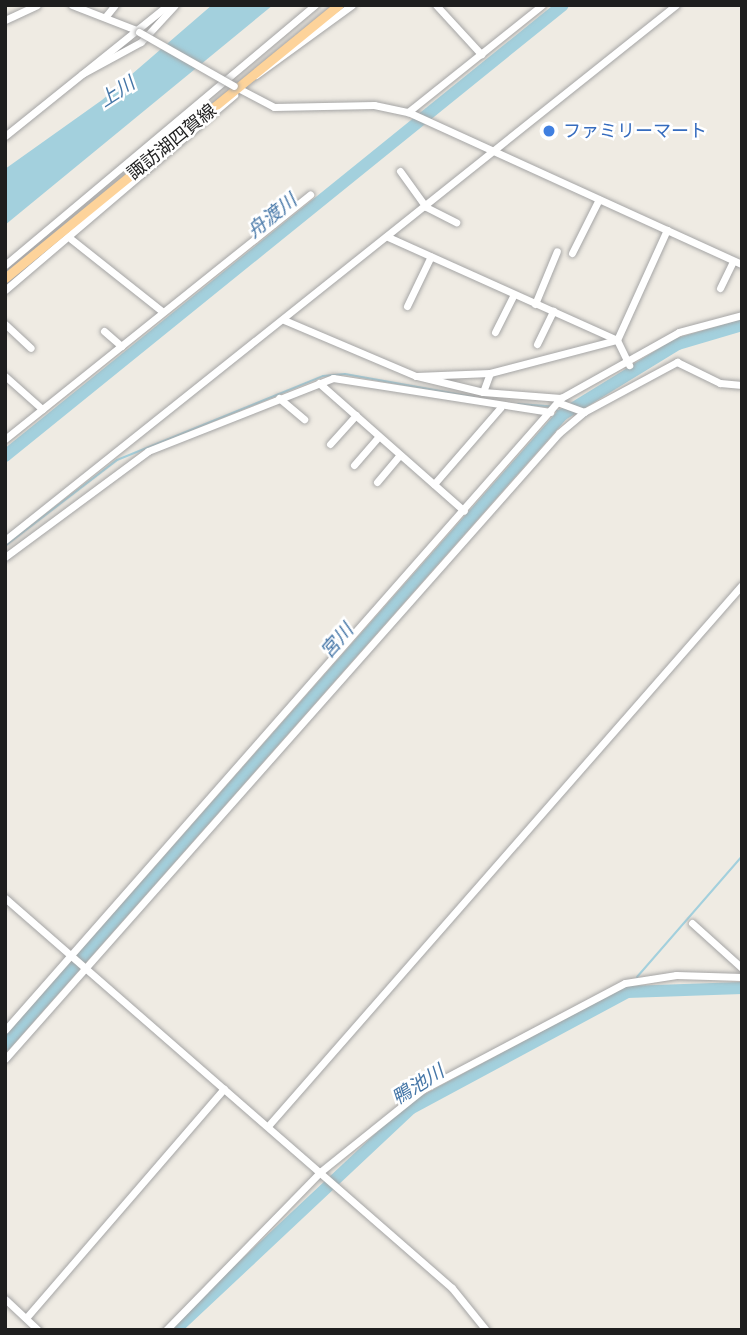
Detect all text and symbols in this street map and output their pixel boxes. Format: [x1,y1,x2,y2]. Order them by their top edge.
water label: 上川 [95,72,139,112]
street label: 諏訪湖四賀線 [123,100,221,184]
place label: ファミリーマート [563,120,707,142]
marker: ファミリーマート [541,123,557,139]
water label: 舟渡川 [243,189,301,243]
water label: 宮川 [316,619,358,663]
water label: 鴨池川 [388,1060,448,1110]

